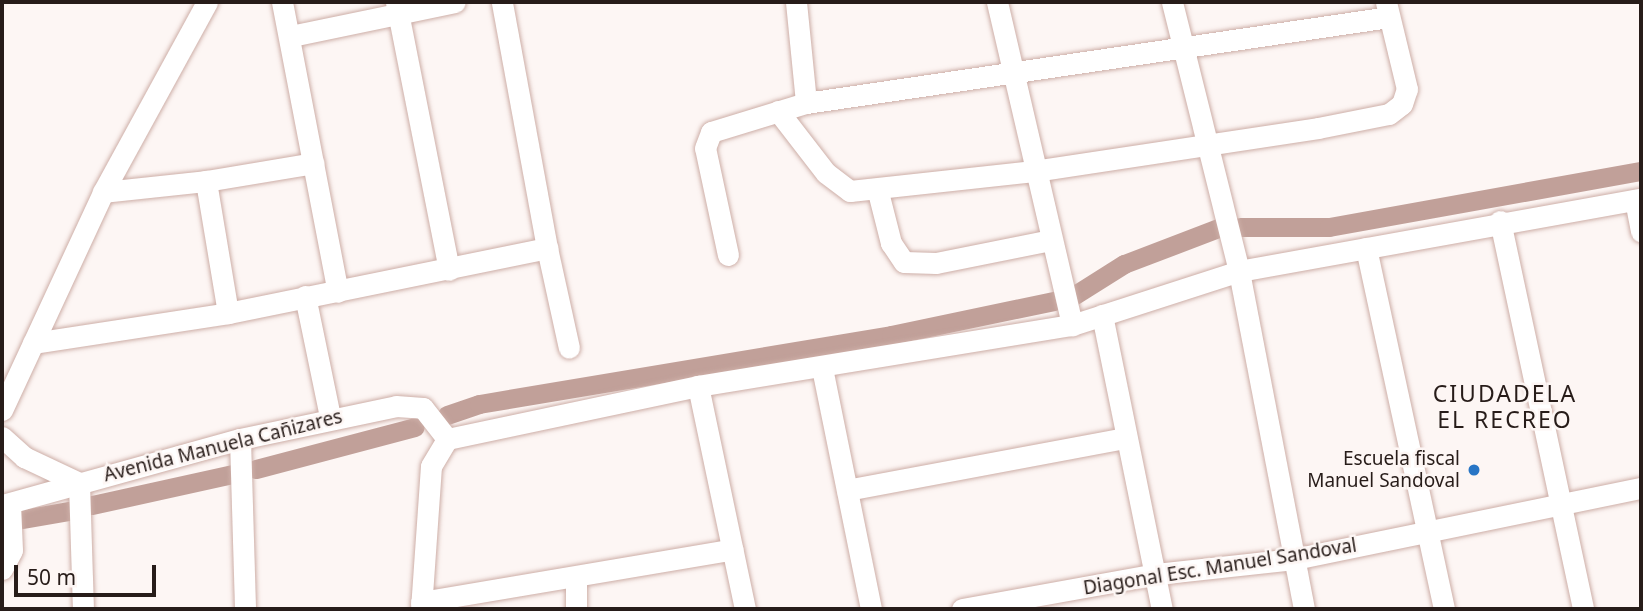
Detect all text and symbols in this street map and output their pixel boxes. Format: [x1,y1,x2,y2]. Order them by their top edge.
district label: CIUDADELA EL RECREO [1434,379,1576,433]
street label: Avenida Manuela Cañizares [101,405,345,487]
place label: Escuela fiscal Manuel Sandoval [1307,448,1460,492]
marker: Escuela fiscal Manuel Sandoval [1466,462,1482,478]
street label: Diagonal Esc. Manuel Sandoval [1082,534,1358,600]
scale bar [18,552,159,596]
text: 50 m [27,563,76,591]

